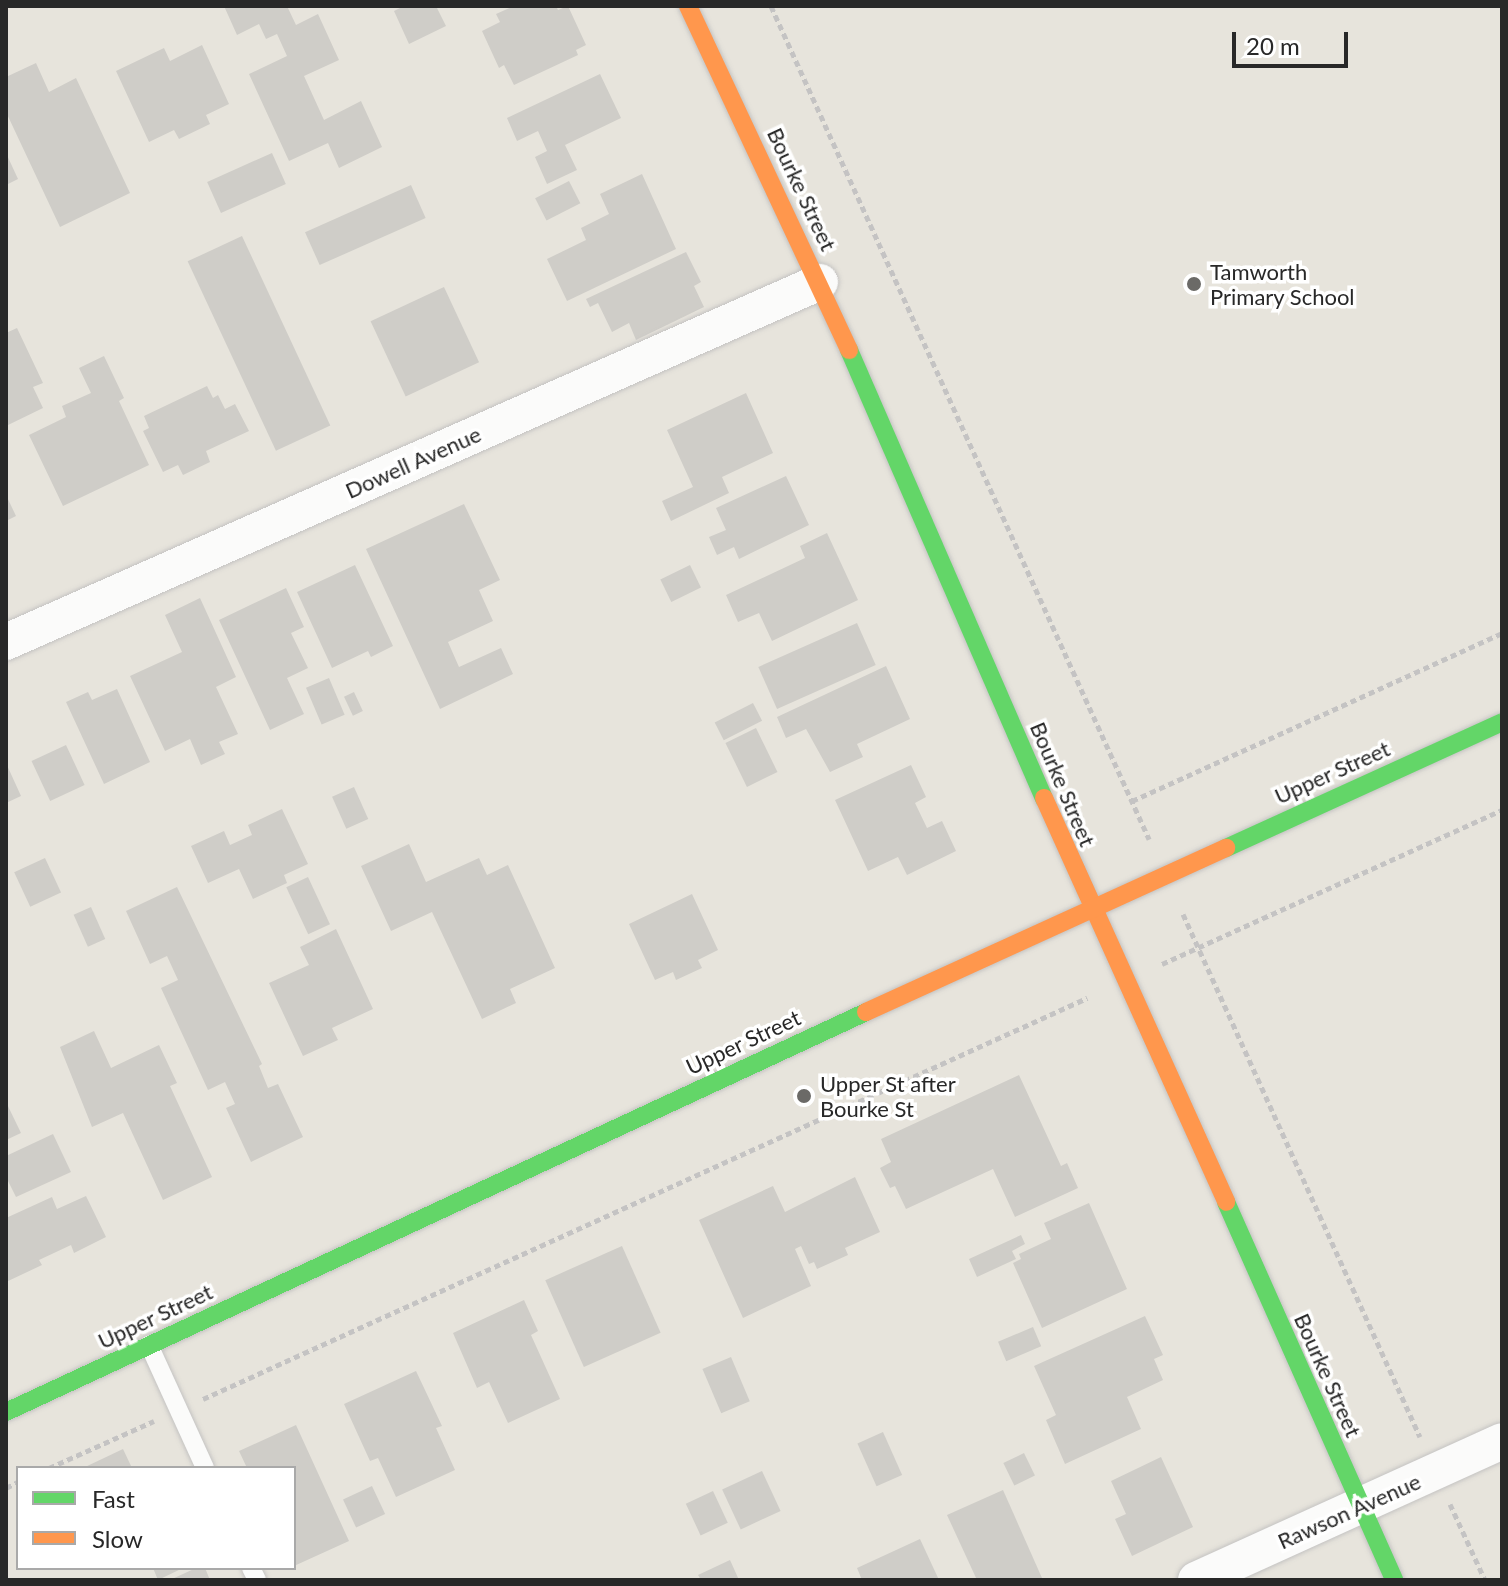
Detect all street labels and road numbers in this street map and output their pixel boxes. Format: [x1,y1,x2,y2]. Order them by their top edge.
street label: Bourke Street [762,123,842,255]
street label: Dowell Avenue [341,420,485,504]
street label: Bourke Street [1025,718,1101,850]
street label: Upper Street [1270,735,1394,809]
street label: Upper Street [681,1004,805,1080]
street label: Upper Street [93,1278,217,1354]
street label: Bourke Street [1289,1309,1367,1441]
street label: Rawson Avenue [1273,1468,1425,1554]

